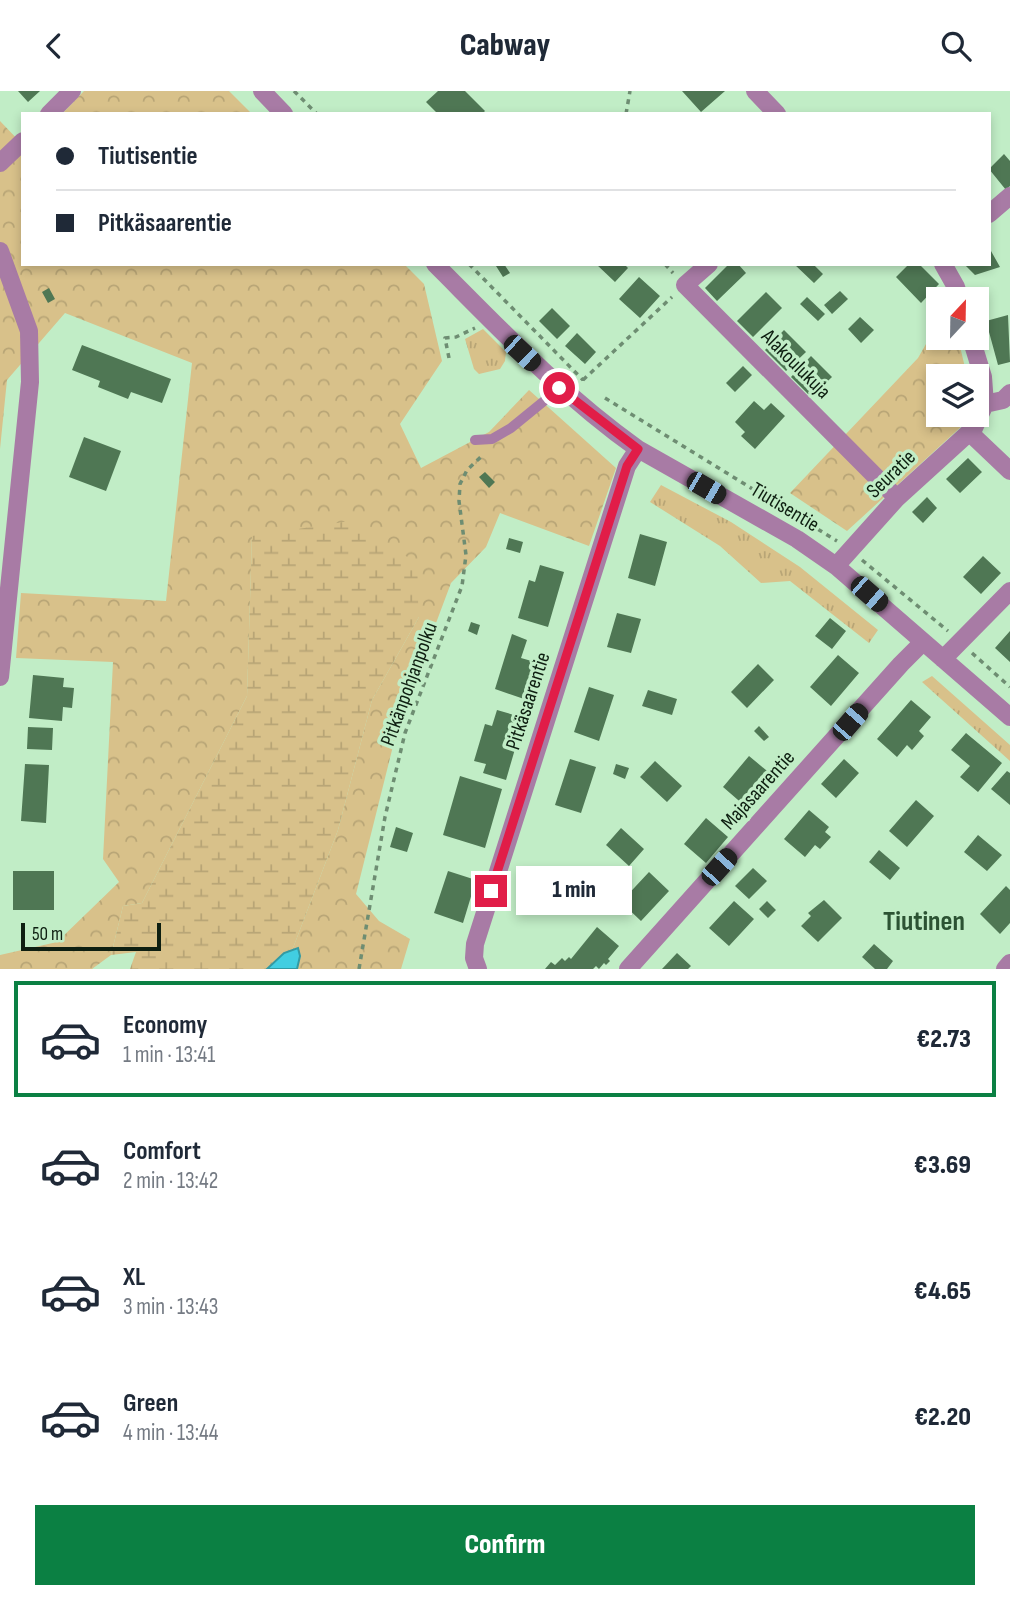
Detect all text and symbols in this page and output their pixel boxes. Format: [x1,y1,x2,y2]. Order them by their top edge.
text: Cabway [460,26,550,65]
icon: back [35,27,73,65]
icon: search [937,27,975,65]
text: Tiutisentie [98,141,198,172]
text: Pitkäsaarentie [98,208,232,239]
north arrow [926,287,989,350]
map controls [926,287,989,427]
street label: Alakoulukuja [755,323,836,404]
car [500,331,545,375]
button: layers [926,364,989,427]
route start [543,372,575,404]
street label: Seuratie [861,445,921,503]
car [683,468,730,508]
street label: Tiutisentie [746,477,824,537]
car [847,572,892,616]
street label: Pitkänpohjanpolku [375,619,443,749]
street label: Pitkäsaarentie [501,649,555,753]
car [829,699,872,745]
street label: Majasaarentie [716,745,800,835]
car [698,844,741,890]
callout: 1 min [516,867,631,915]
route end [475,875,507,907]
text: 1 min [552,876,596,904]
district label: Tiutinen [883,905,965,938]
scale bar [21,920,161,952]
text: 50 m [32,923,63,946]
icon: car [39,1008,102,1071]
text: Economy [123,1010,207,1041]
text: €2.73 [917,1024,971,1055]
text: 1 min · 13:41 [123,1041,215,1069]
icon: car [39,1134,102,1197]
text: Comfort [123,1136,201,1167]
text: €3.69 [914,1150,971,1181]
text: 2 min · 13:42 [123,1167,218,1195]
icon: car [39,1260,102,1323]
text: XL [123,1262,145,1293]
text: €4.65 [914,1276,971,1307]
text: 3 min · 13:43 [123,1293,218,1321]
icon: car [39,1386,102,1449]
text: Green [123,1388,178,1419]
text: €2.20 [914,1402,971,1433]
text: 4 min · 13:44 [123,1419,218,1447]
button: Confirm [35,1505,975,1585]

